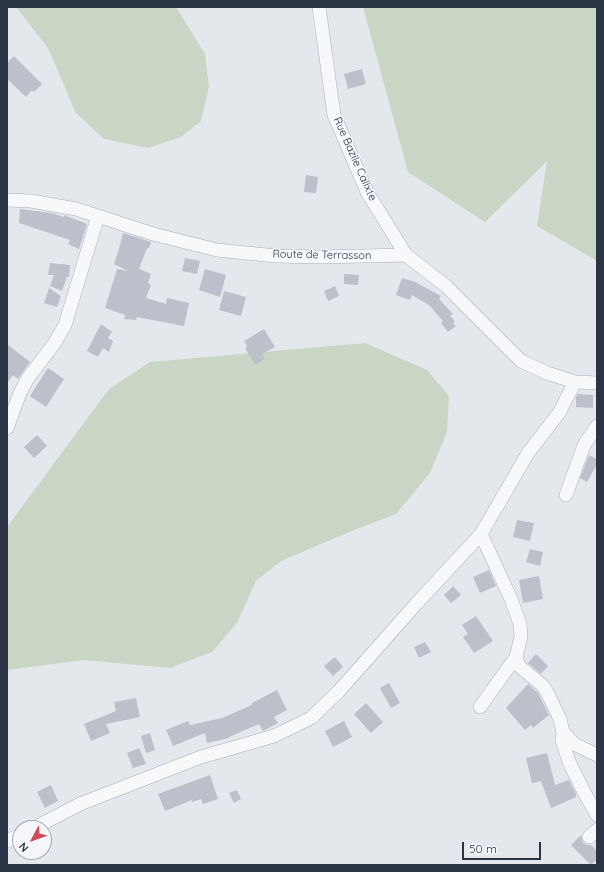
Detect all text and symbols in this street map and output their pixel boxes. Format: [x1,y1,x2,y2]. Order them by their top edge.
street label: Rue Bazile Calixte [331,115,379,203]
street label: Route de Terrasson [272,248,372,262]
north arrow [12,820,52,860]
scale bar [464,834,543,860]
text: N [16,840,32,855]
text: 50 m [469,841,497,856]

